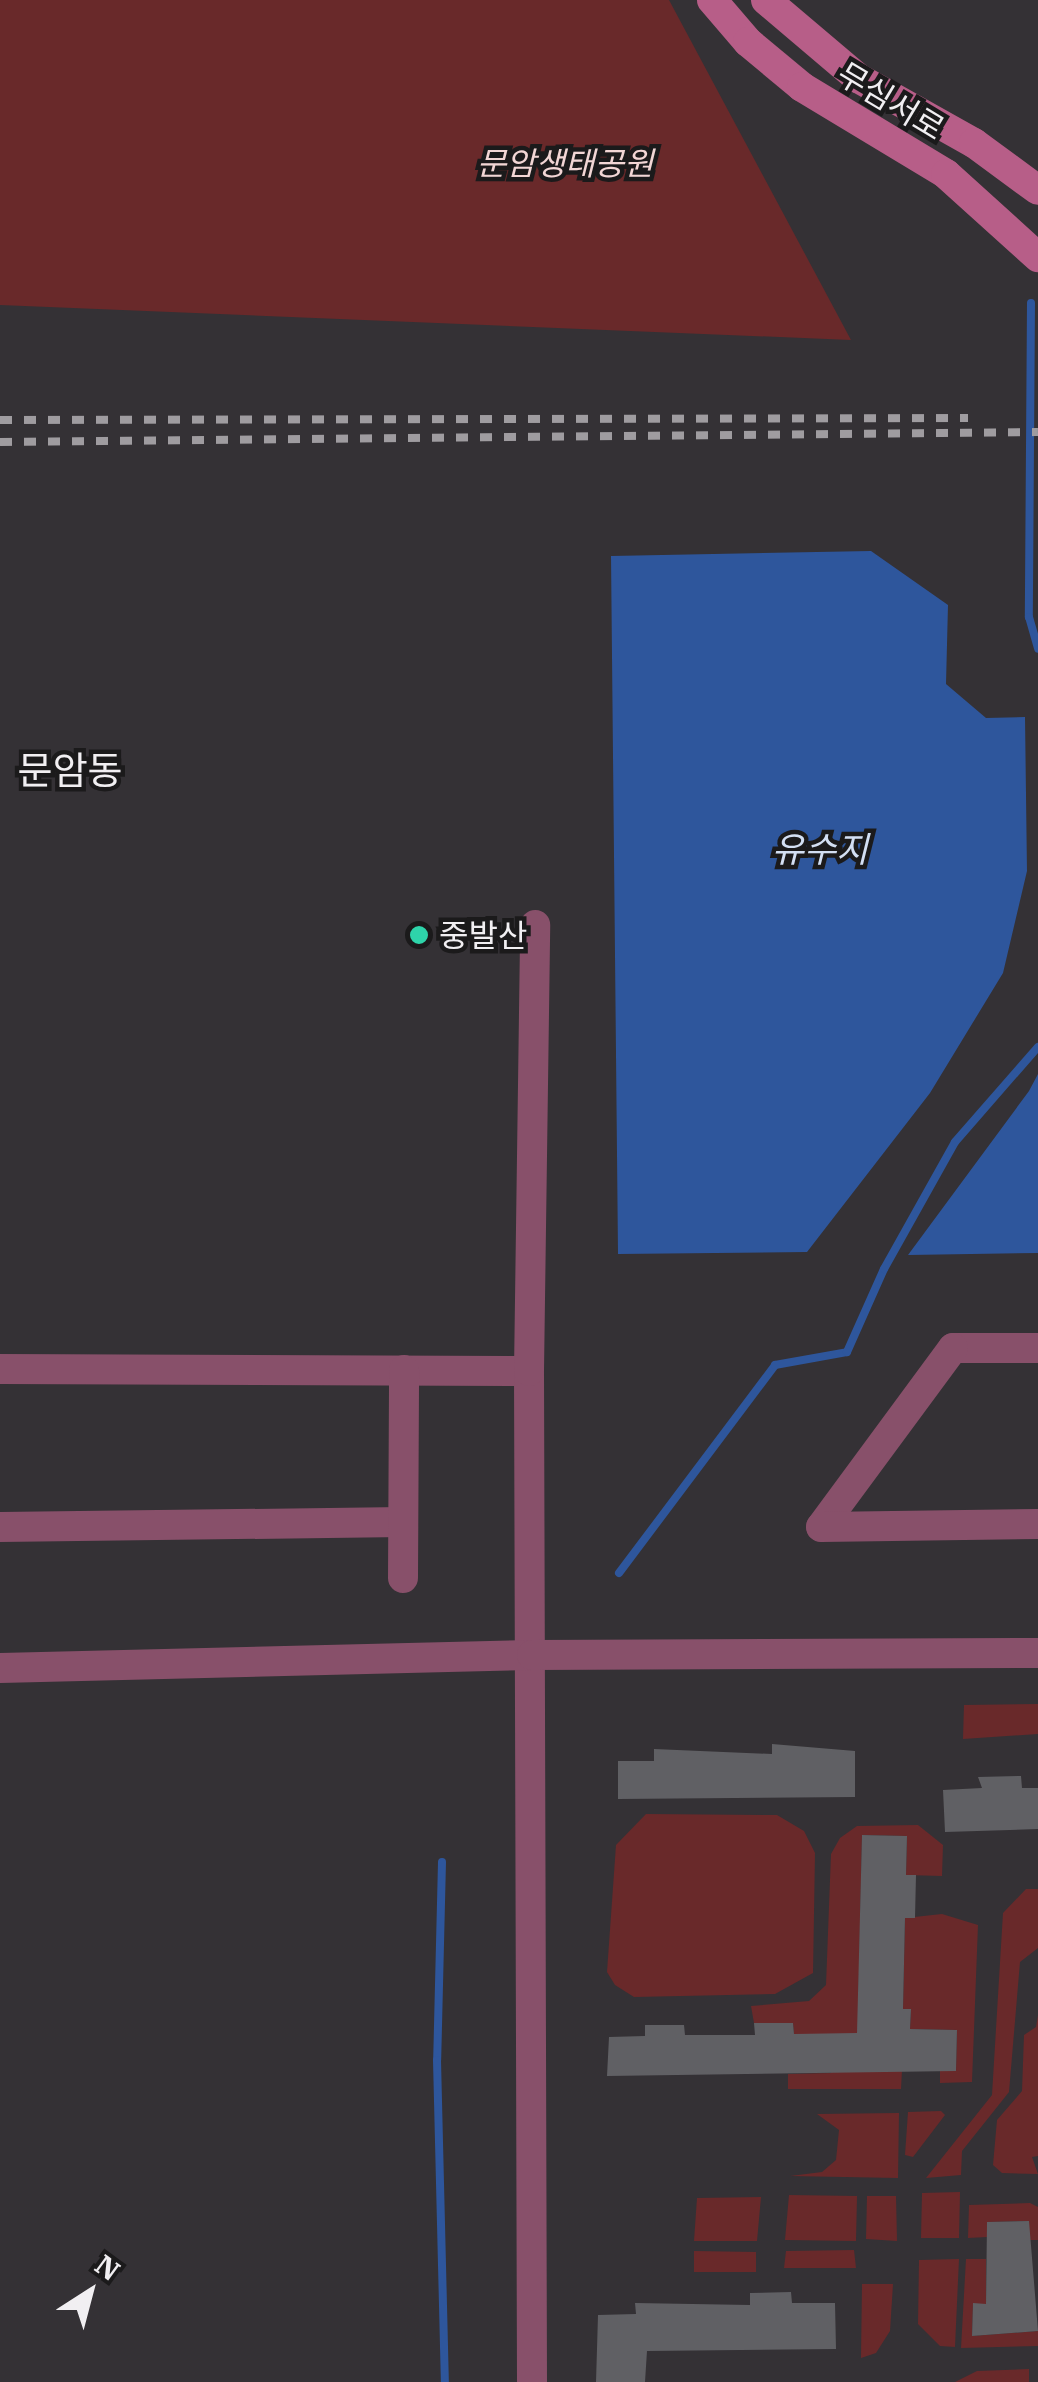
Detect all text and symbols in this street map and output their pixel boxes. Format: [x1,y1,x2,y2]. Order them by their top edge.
street label: 무심서로 [831,54,951,148]
park label: 문암생태공원 [477,144,653,182]
district label: 문암동 [18,747,122,793]
water label: 유수지 [772,828,868,870]
place label: 중발산 [439,916,527,954]
marker: 중발산 [408,924,430,946]
north arrow [40,2242,140,2342]
text: N [88,2246,128,2289]

